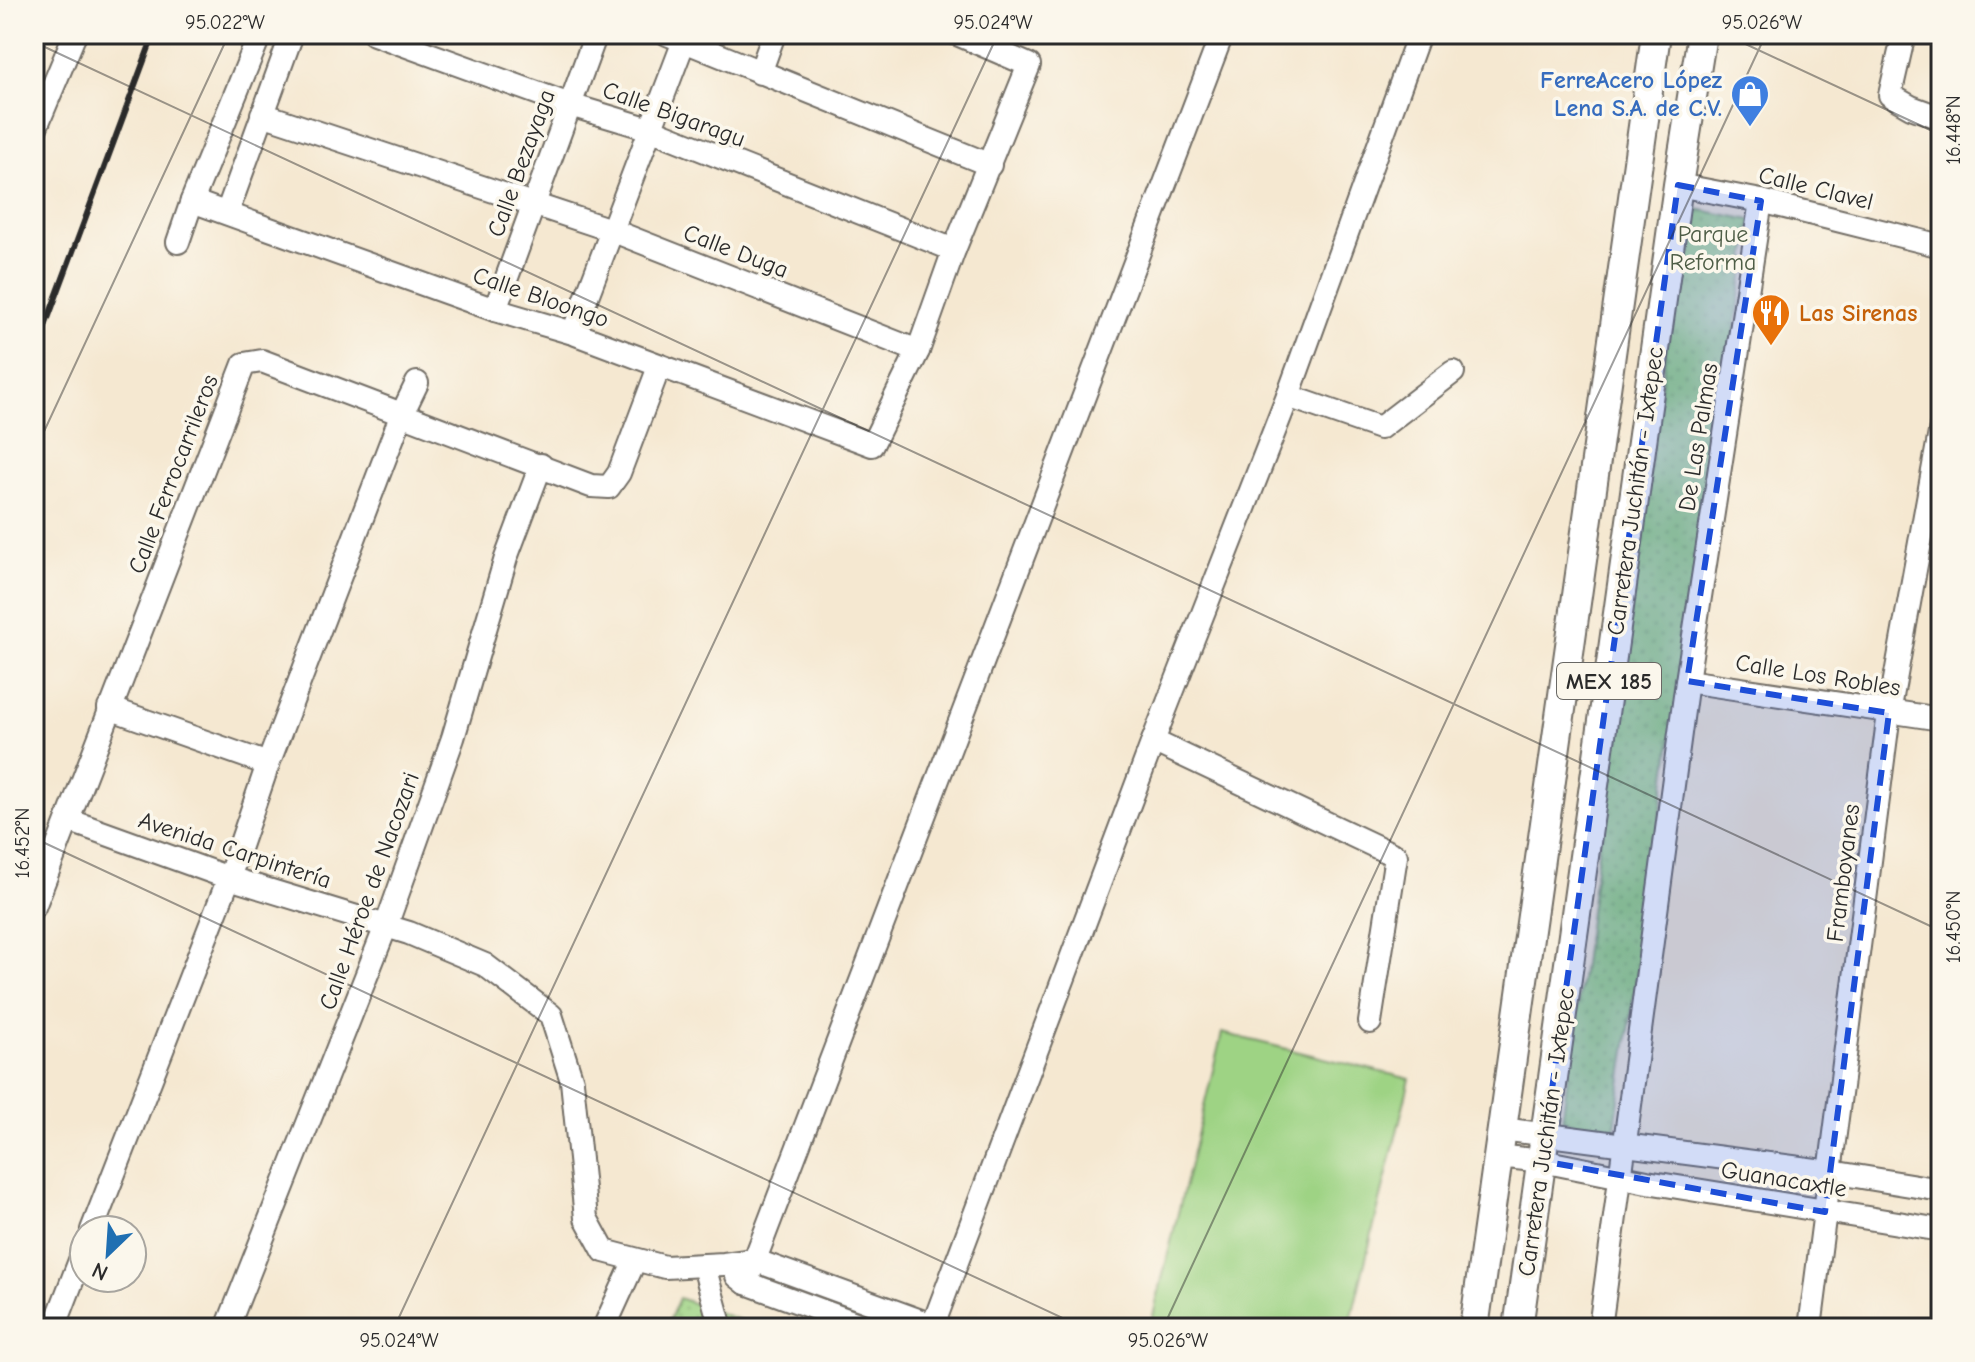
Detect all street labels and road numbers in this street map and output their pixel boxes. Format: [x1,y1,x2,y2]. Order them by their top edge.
street label: Calle Bigaragu [599,75,749,153]
street label: Calle Bezayaga [481,86,561,240]
street label: Calle Clavel [1756,160,1876,216]
street label: Calle Duga [680,218,792,284]
street label: Calle Bloongo [469,261,613,333]
street label: Carretera Juchitán - Ixtepec [1601,345,1669,637]
street label: De Las Palmas [1672,361,1724,513]
street label: Calle Ferrocarrileros [122,371,224,577]
street label: Calle Los Robles [1734,648,1902,702]
road number: MEX 185 [1557,663,1661,699]
street label: Calle Héroe de Nacozari [313,768,425,1014]
street label: Framboyanes [1821,802,1865,943]
street label: Avenida Carpintería [135,806,335,894]
street label: Carretera Juchitán - Ixtepec [1512,986,1580,1278]
street label: Guanacaxtle [1719,1155,1849,1203]

